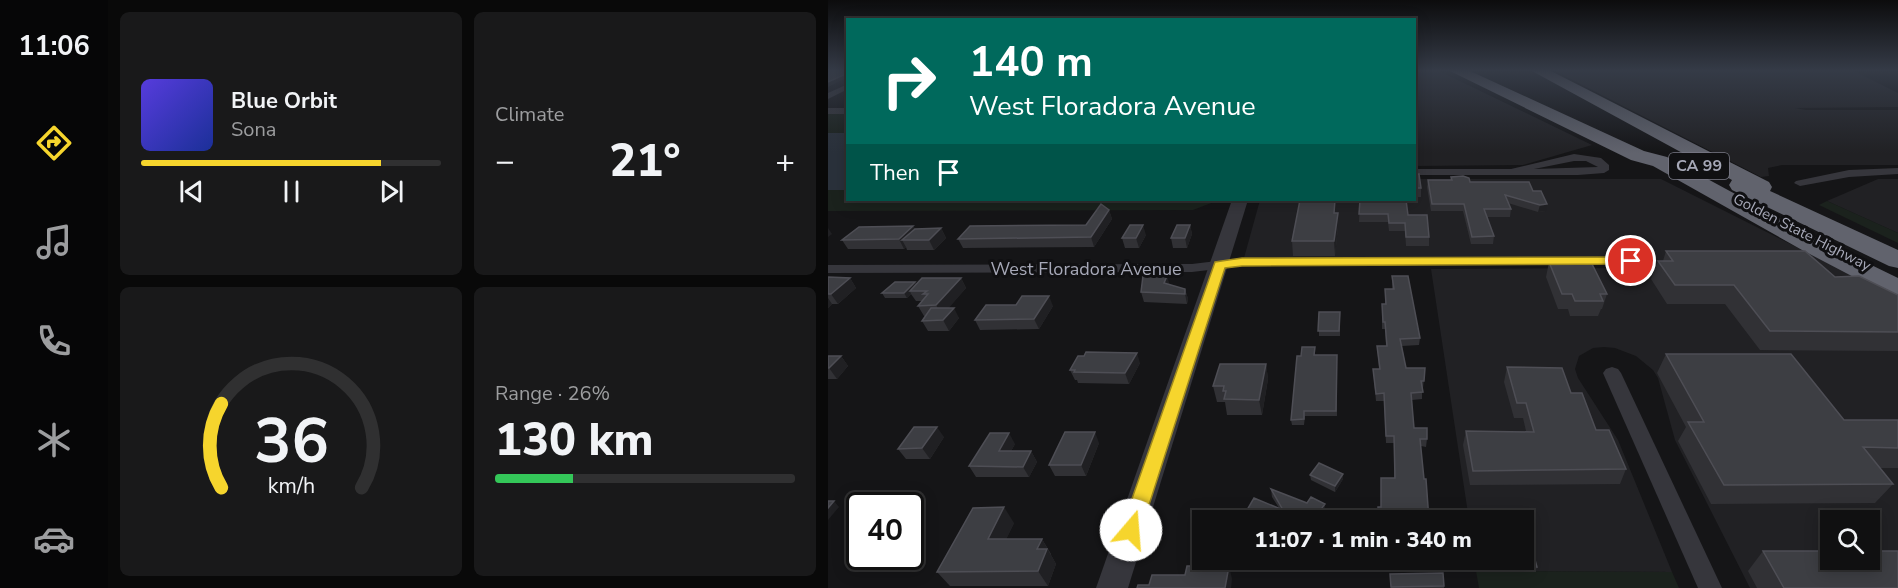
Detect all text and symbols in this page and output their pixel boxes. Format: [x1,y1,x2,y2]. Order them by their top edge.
text: 11:06 [18,28,90,65]
text: 140 m [969,34,1093,91]
icon: right [870,42,948,120]
text: Blue Orbit [231,86,337,116]
text: West Floradora Avenue [969,88,1256,125]
text: Climate [495,101,564,128]
text: Sona [231,116,276,143]
icon: directions [33,122,75,164]
text: 21° [609,131,681,192]
text: − [495,139,515,184]
text: + [775,139,795,184]
road number: CA 99 [1669,153,1729,179]
icon: arrive [932,156,965,189]
text: Then [870,158,920,188]
icon: previous [175,175,208,208]
icon: pause [275,175,308,208]
icon: next [375,175,408,208]
street label: Golden State Highway [1730,189,1875,276]
icon: music [33,221,75,263]
pin [1605,235,1656,286]
icon: arrive [1614,244,1647,277]
street label: West Floradora Avenue [990,257,1182,281]
icon: phone [33,320,75,362]
text: Range · 26% [495,380,610,407]
text: 36 [254,399,328,484]
text: 130 km [495,410,654,471]
icon: climate [33,419,75,461]
text: km/h [267,472,315,502]
speed limit sign: 40 [846,492,924,570]
position arrow [1099,498,1163,562]
map controls [1820,510,1880,570]
button: search [1820,510,1880,570]
icon: car [33,518,75,560]
text: 11:07 · 1 min · 340 m [1254,525,1472,555]

